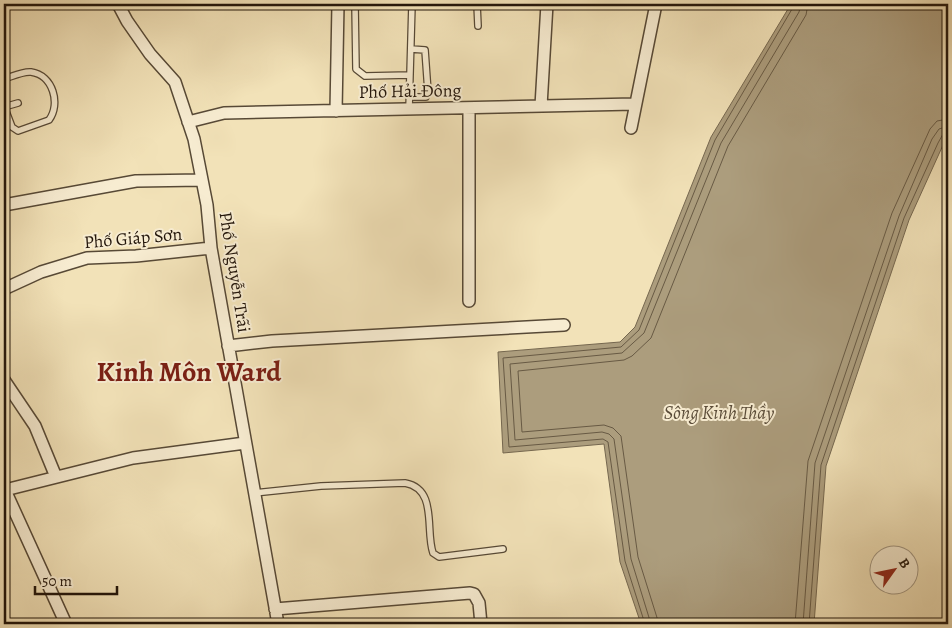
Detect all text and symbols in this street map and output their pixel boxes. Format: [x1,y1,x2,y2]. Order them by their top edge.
street label: Phố Hải Đông [358,78,462,104]
street label: Phố Nguyễn Trãi [214,210,256,334]
street label: Phố Giáp Sơn [83,222,183,254]
district label: Kinh Môn Ward [97,353,282,391]
water label: Sông Kinh Thầy [664,400,775,426]
north arrow [870,546,920,596]
text: B [894,554,915,572]
scale bar [35,563,118,595]
text: 50 m [42,571,72,591]

